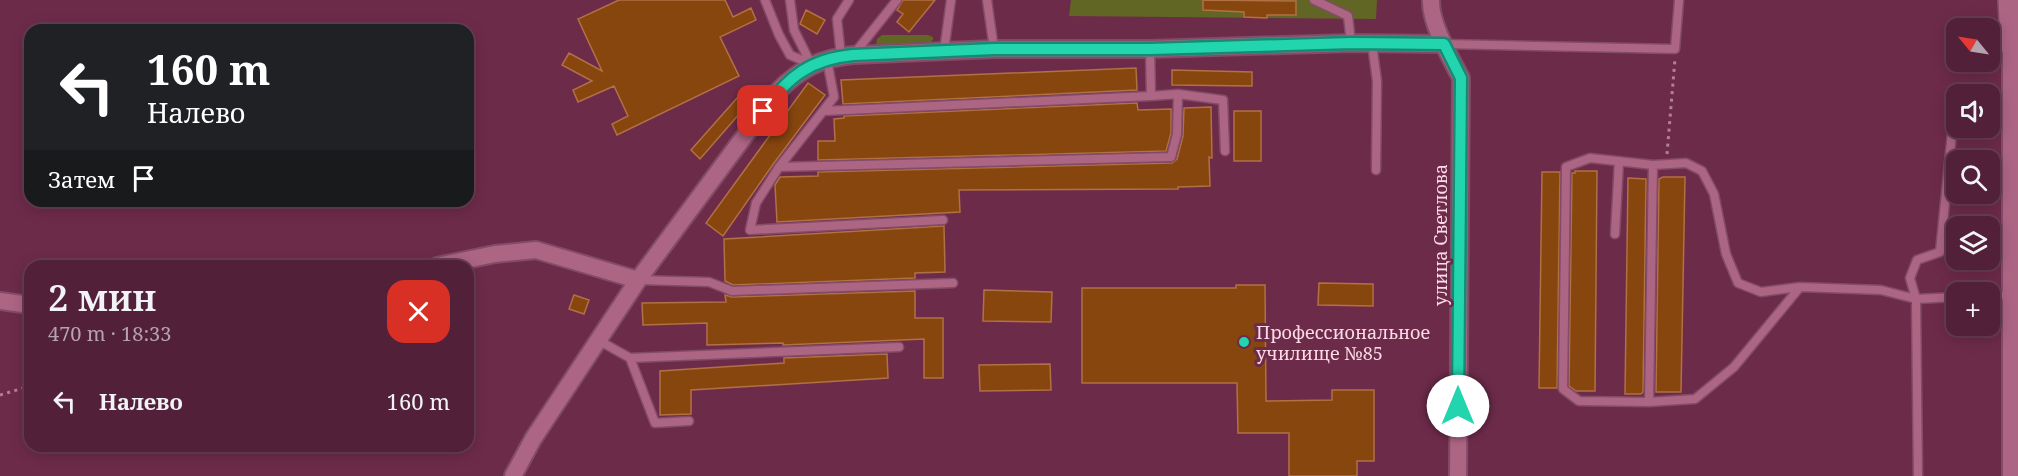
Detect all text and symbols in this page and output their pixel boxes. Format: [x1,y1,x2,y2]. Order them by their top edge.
north arrow [1946,18,2000,72]
map controls [1946,18,2000,336]
text: 160 m [147,40,271,97]
icon: left [48,48,126,126]
button: sound [1946,84,2000,138]
pin [737,85,788,136]
text: Налево [147,94,245,131]
icon: arrive [746,94,779,127]
button: search [1946,150,2000,204]
icon: arrive [127,162,160,195]
text: Затем [48,164,115,194]
street label: улица Светлова [1428,164,1452,306]
button: layers [1946,216,2000,270]
text: 2 мин [48,273,157,322]
button: close [387,280,450,343]
button: + [1946,282,2000,336]
text: 470 m · 18:33 [48,320,171,347]
place label: Профессиональное училище №85 [1256,320,1430,365]
marker: Профессиональное училище №85 [1237,335,1251,349]
position arrow [1426,374,1490,438]
icon: left [48,385,81,418]
text: Налево [99,386,183,416]
text: 160 m [387,386,450,416]

